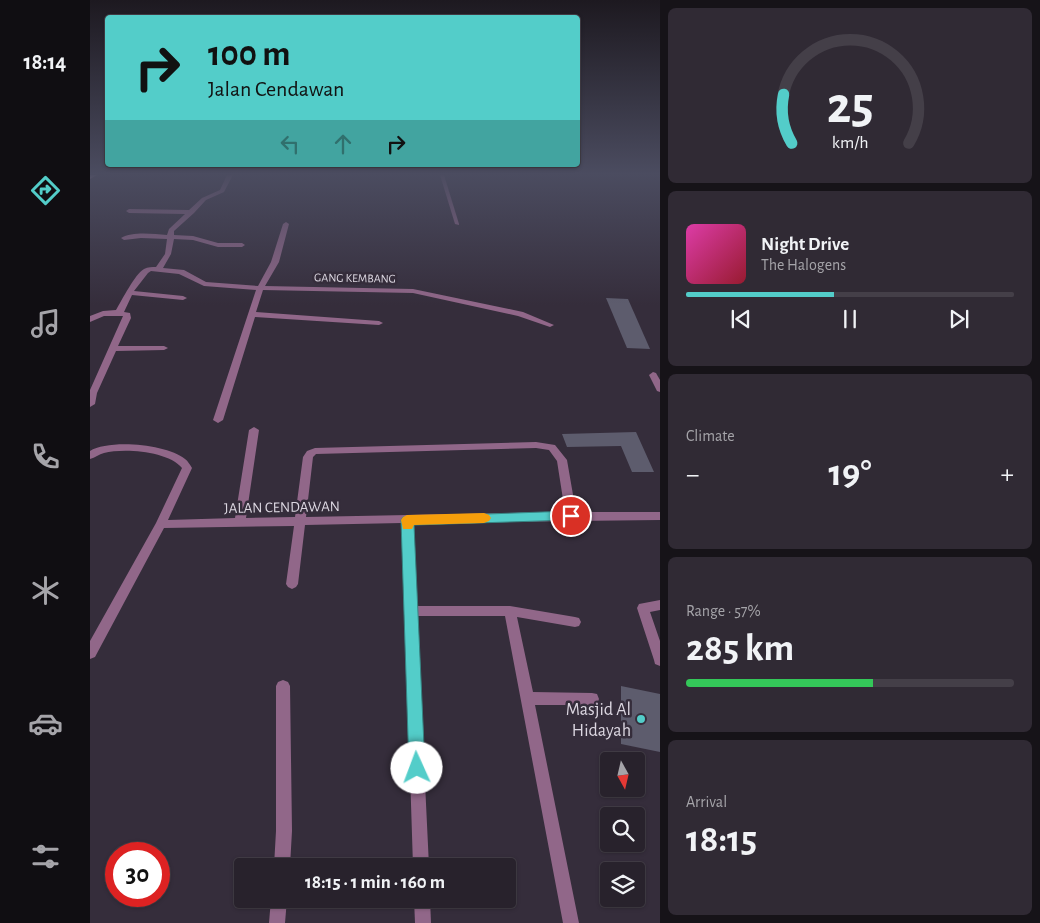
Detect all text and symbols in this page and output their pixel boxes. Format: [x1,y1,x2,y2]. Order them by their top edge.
icon: right [125,35,190,100]
text: 100 m [208,37,291,72]
text: 18:14 [24,51,66,73]
text: Jalan Cendawan [208,78,344,100]
text: 25 [827,80,873,132]
icon: left [276,130,304,158]
icon: ahead [329,130,357,158]
icon: right [382,130,410,158]
text: km/h [832,134,868,152]
icon: directions [28,173,63,208]
text: Night Drive [761,235,849,254]
text: The Halogens [761,257,846,273]
street label: GANG KEMBANG [314,271,396,285]
icon: previous [727,305,755,333]
icon: pause [836,305,864,333]
icon: next [945,305,973,333]
icon: music [28,306,63,341]
text: Climate [686,428,735,444]
icon: phone [28,439,63,474]
text: 19° [828,455,872,493]
text: − [686,461,699,489]
text: + [1001,461,1014,489]
pin [550,495,592,537]
street label: JALAN CENDAWAN [224,499,340,516]
icon: arrive [557,502,585,530]
icon: climate [28,573,63,608]
text: Range · 57% [686,603,761,619]
text: 285 km [686,630,794,668]
place label: Masjid Al Hidayah [566,701,631,740]
icon: car [28,706,63,741]
marker: Masjid Al Hidayah [635,713,647,725]
position arrow [390,741,442,793]
north arrow [600,752,645,798]
map controls [600,752,645,907]
text: Arrival [686,794,727,810]
button: search [600,807,645,852]
text: 18:15 [686,821,757,859]
icon: filters [28,839,63,874]
speed limit sign: 30 [105,842,170,907]
button: layers [600,862,645,907]
text: 18:15 · 1 min · 160 m [305,873,445,892]

